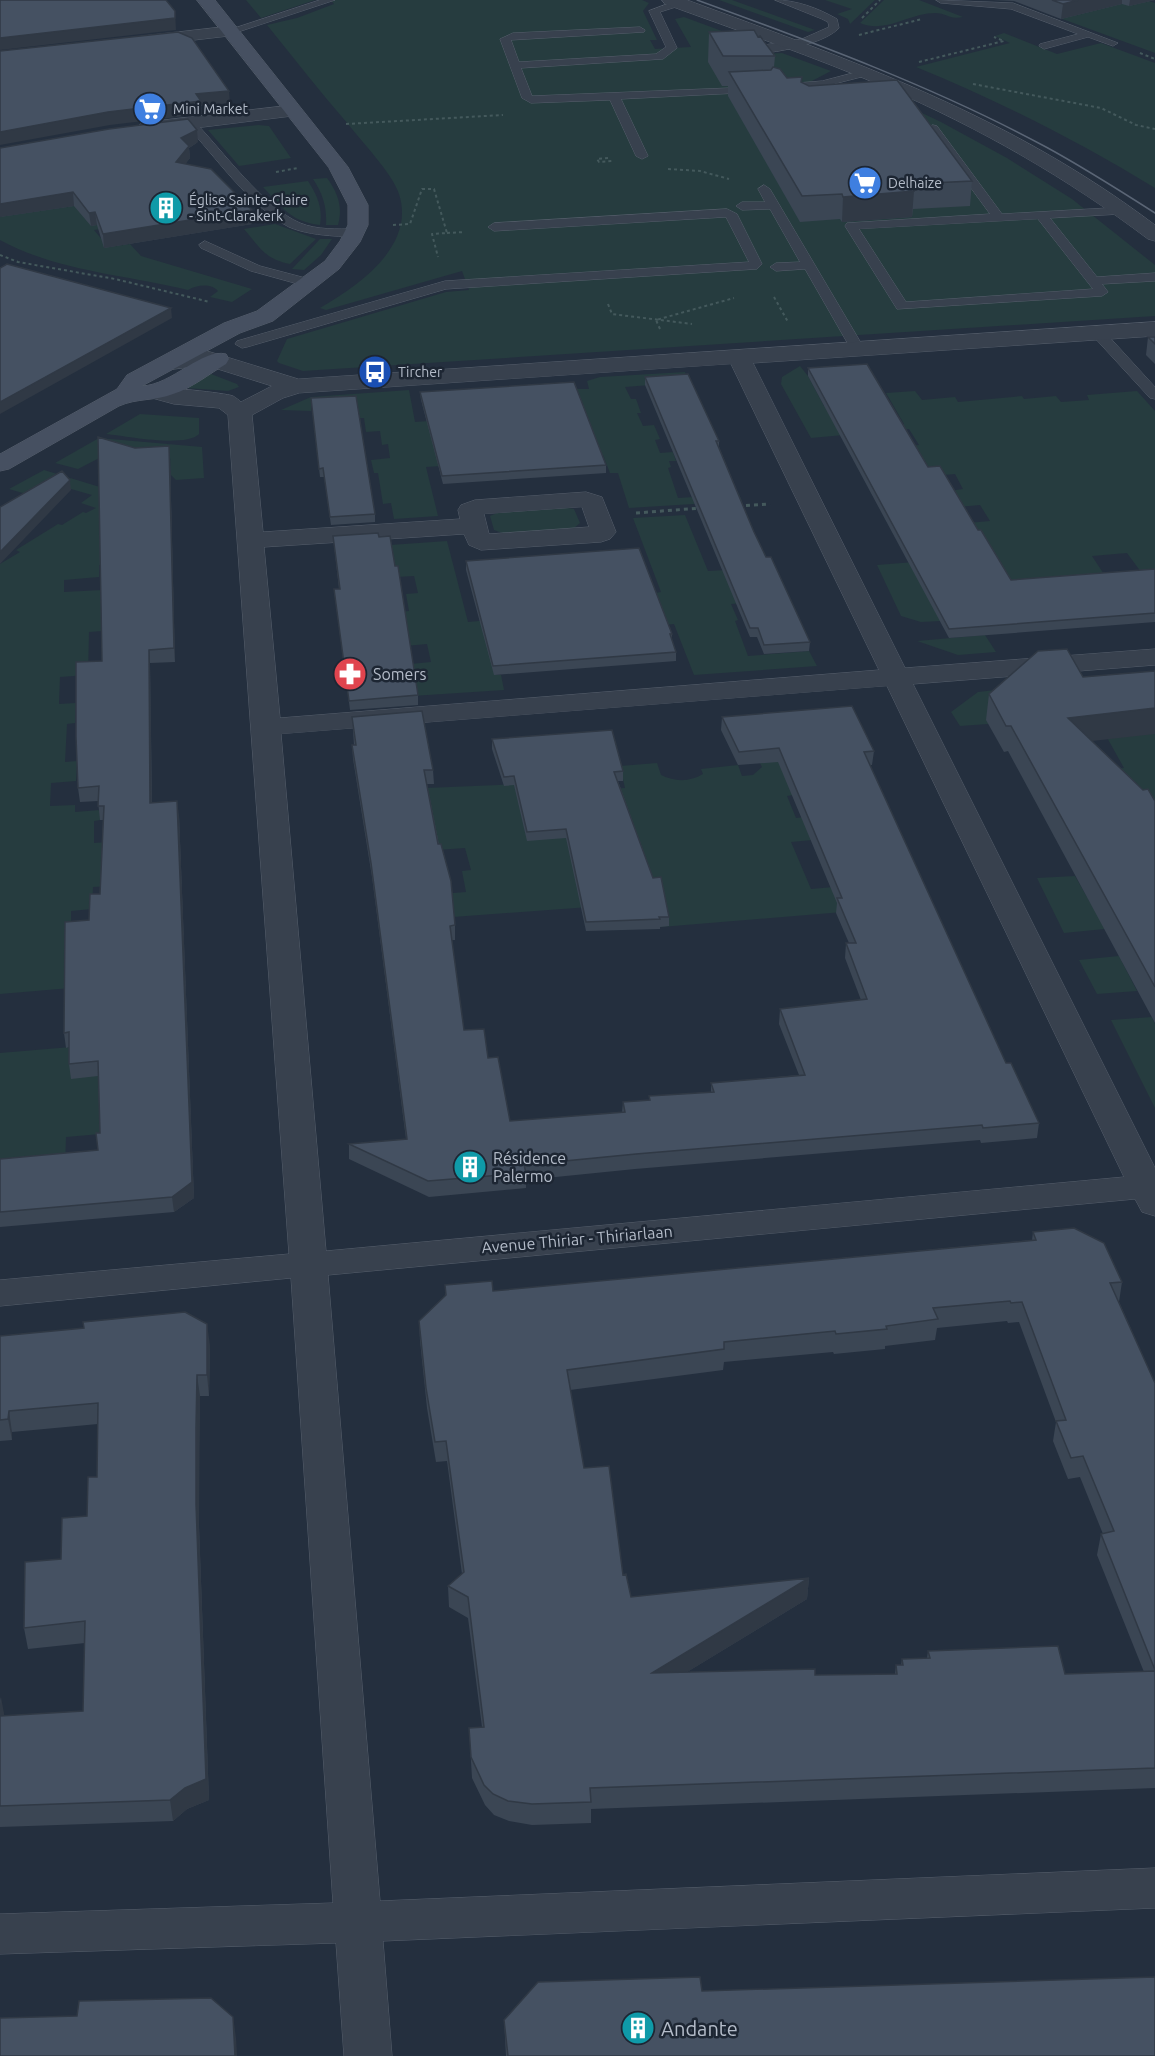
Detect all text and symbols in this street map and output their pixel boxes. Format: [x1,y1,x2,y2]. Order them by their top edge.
supermarket icon: Mini Market [132,91,168,127]
place label: Mini Market [173,101,248,117]
supermarket icon: Delhaize [847,165,883,201]
place label: Delhaize [888,175,942,191]
building icon: Église Sainte-Claire - Sint-Clarakerk [148,190,184,226]
place label: Église Sainte-Claire - Sint-Clarakerk [189,191,308,224]
bus stop icon: Tircher [357,354,393,390]
place label: Tircher [398,364,443,380]
pharmacy icon: Somers [332,656,368,692]
place label: Somers [373,665,426,683]
building icon: Résidence Palermo [452,1149,488,1185]
place label: Résidence Palermo [493,1149,566,1185]
street label: Avenue Thiriar - Thiriarlaan [481,1222,673,1256]
building icon: Andante [620,2010,656,2046]
place label: Andante [661,2017,738,2040]

